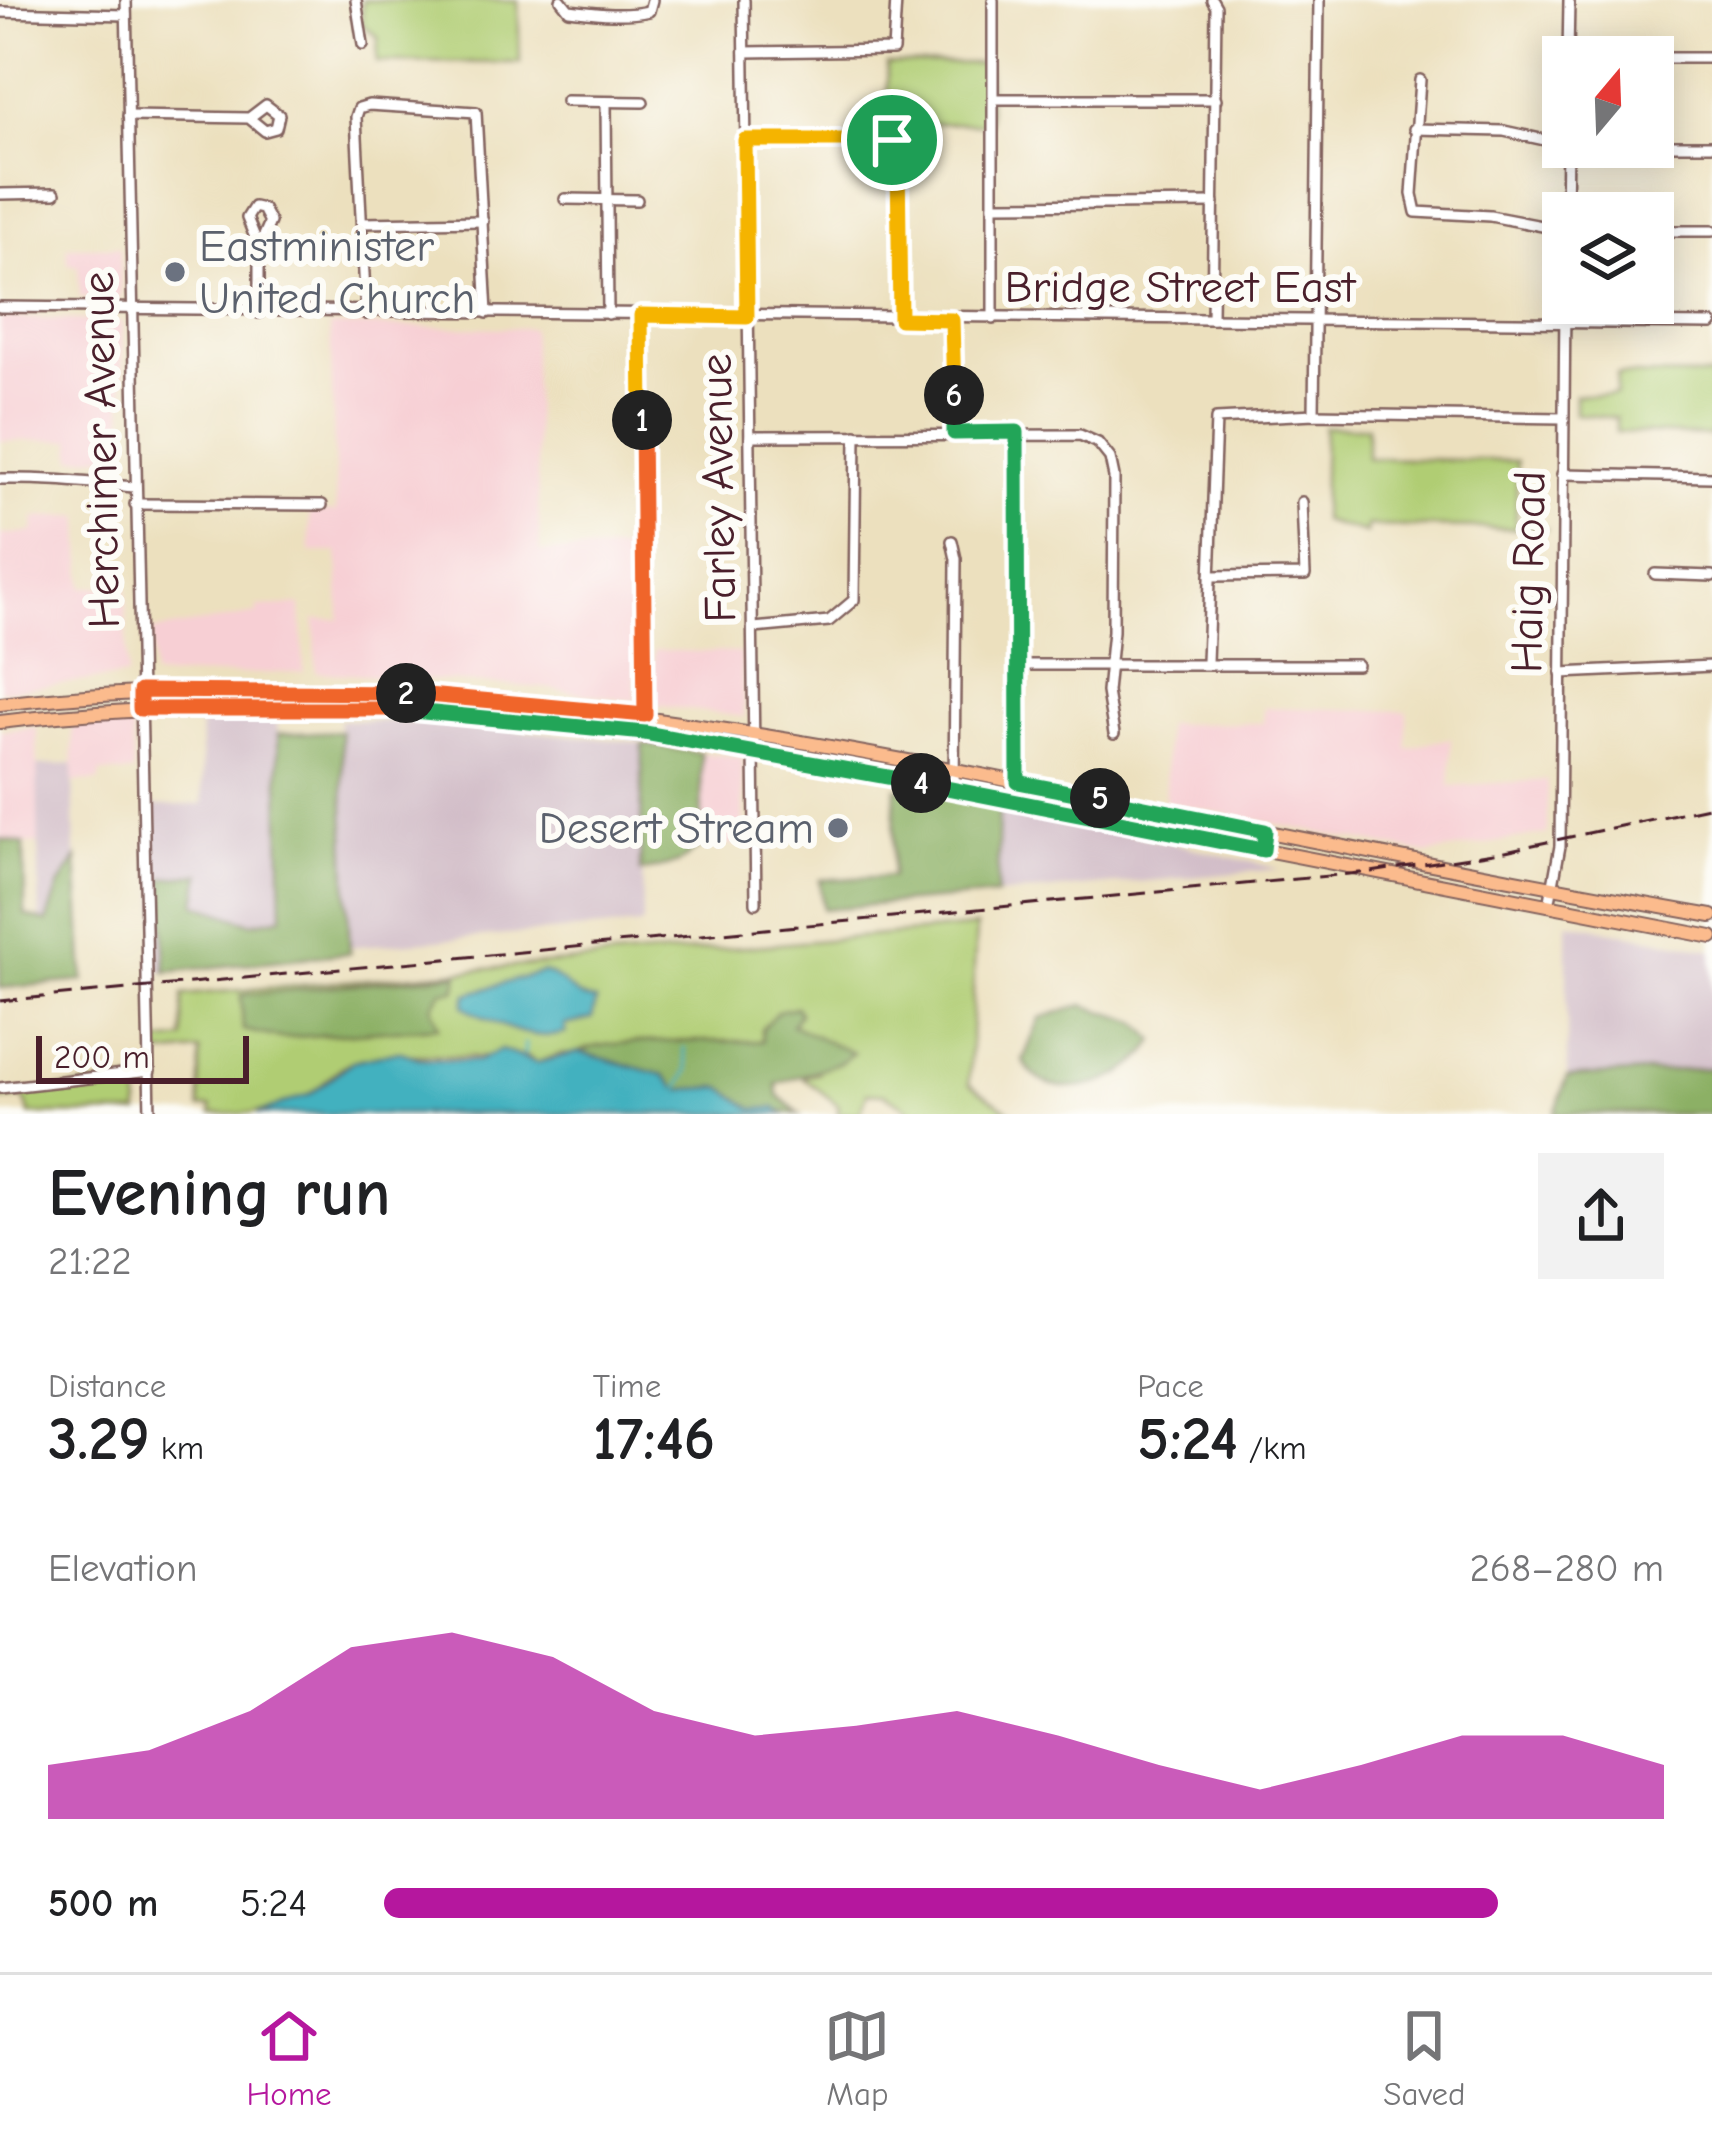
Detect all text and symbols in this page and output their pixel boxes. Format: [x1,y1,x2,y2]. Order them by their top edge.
north arrow [1542,36,1674,168]
map controls [1542,36,1674,324]
pin [841,89,943,191]
icon: arrive [859,107,925,173]
button: layers [1542,192,1674,324]
place label: Eastminister United Church [199,220,475,324]
marker: Eastminister United Church [162,259,188,285]
street label: Bridge Street East [1005,261,1357,313]
street label: Herchimer Avenue [72,271,130,629]
street label: Farley Avenue [690,353,746,623]
pin: 6 [924,365,984,425]
text: 6 [945,376,963,414]
pin: 1 [612,390,672,450]
text: 1 [636,401,648,439]
street label: Haig Road [1500,471,1556,673]
pin: 2 [376,663,436,723]
text: 2 [398,674,414,712]
pin: 4 [891,753,951,813]
text: 4 [913,764,929,802]
pin: 5 [1070,768,1130,828]
text: 5 [1091,779,1109,817]
place label: Desert Stream [539,802,814,854]
marker: Desert Stream [825,815,851,841]
scale bar [36,1030,249,1083]
text: 200 m [54,1038,150,1076]
button: share [1538,1153,1664,1279]
text: Evening run [48,1156,390,1232]
text: 21:22 [48,1239,132,1284]
text: Distance [48,1367,166,1405]
text: Time [593,1367,661,1405]
text: Pace [1137,1367,1204,1405]
text: 3.29 [48,1405,150,1474]
text: 17:46 [593,1405,715,1474]
text: 5:24 [1137,1405,1238,1474]
text: km [150,1429,204,1467]
text: /km [1238,1429,1307,1467]
text: Elevation [48,1546,197,1591]
text: 268–280 m [1469,1546,1664,1591]
text: 500 m [48,1881,158,1926]
text: 5:24 [240,1881,307,1926]
tab: Home [246,2003,332,2113]
tab: Map [824,2003,890,2113]
tab: Saved [1383,2003,1466,2113]

